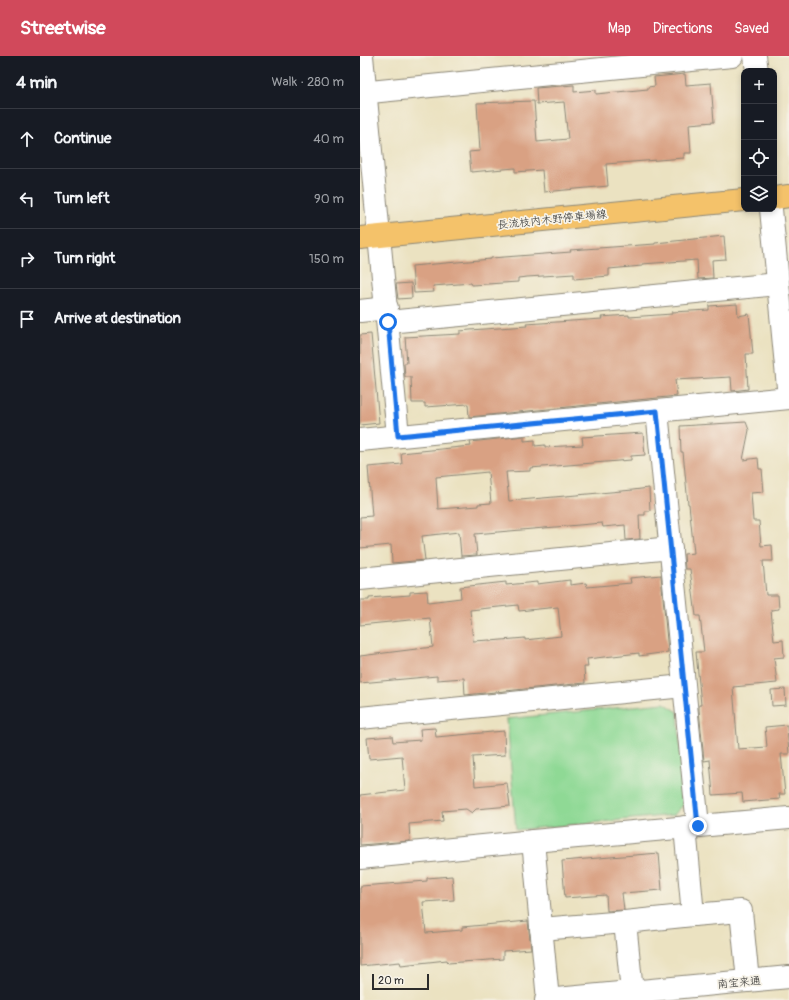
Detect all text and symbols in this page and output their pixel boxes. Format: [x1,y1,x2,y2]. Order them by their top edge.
text: Streetwise [20,16,106,40]
text: Map [608,20,631,37]
text: Directions [653,20,712,37]
text: Saved [734,20,769,37]
map controls [741,68,777,212]
button: + [741,68,777,104]
text: 4 min [16,72,57,93]
text: Walk · 280 m [271,74,344,90]
button: − [741,104,777,140]
icon: ahead [16,128,38,150]
text: Continue [54,129,112,148]
text: 40 m [313,131,344,147]
button: locate [741,140,777,176]
button: layers [741,176,777,212]
icon: left [16,188,38,210]
text: Turn left [54,189,110,208]
text: 90 m [314,191,344,207]
street label: 長流枝内木野停車場線 [497,207,607,232]
icon: right [16,248,38,270]
text: Turn right [54,249,115,268]
text: 150 m [309,251,344,267]
icon: arrive [16,308,38,330]
text: Arrive at destination [54,309,181,328]
route start [379,313,397,331]
route end [689,817,707,835]
scale bar [372,972,429,991]
text: 20 m [378,974,404,987]
street label: 南宝来通 [717,974,762,991]

